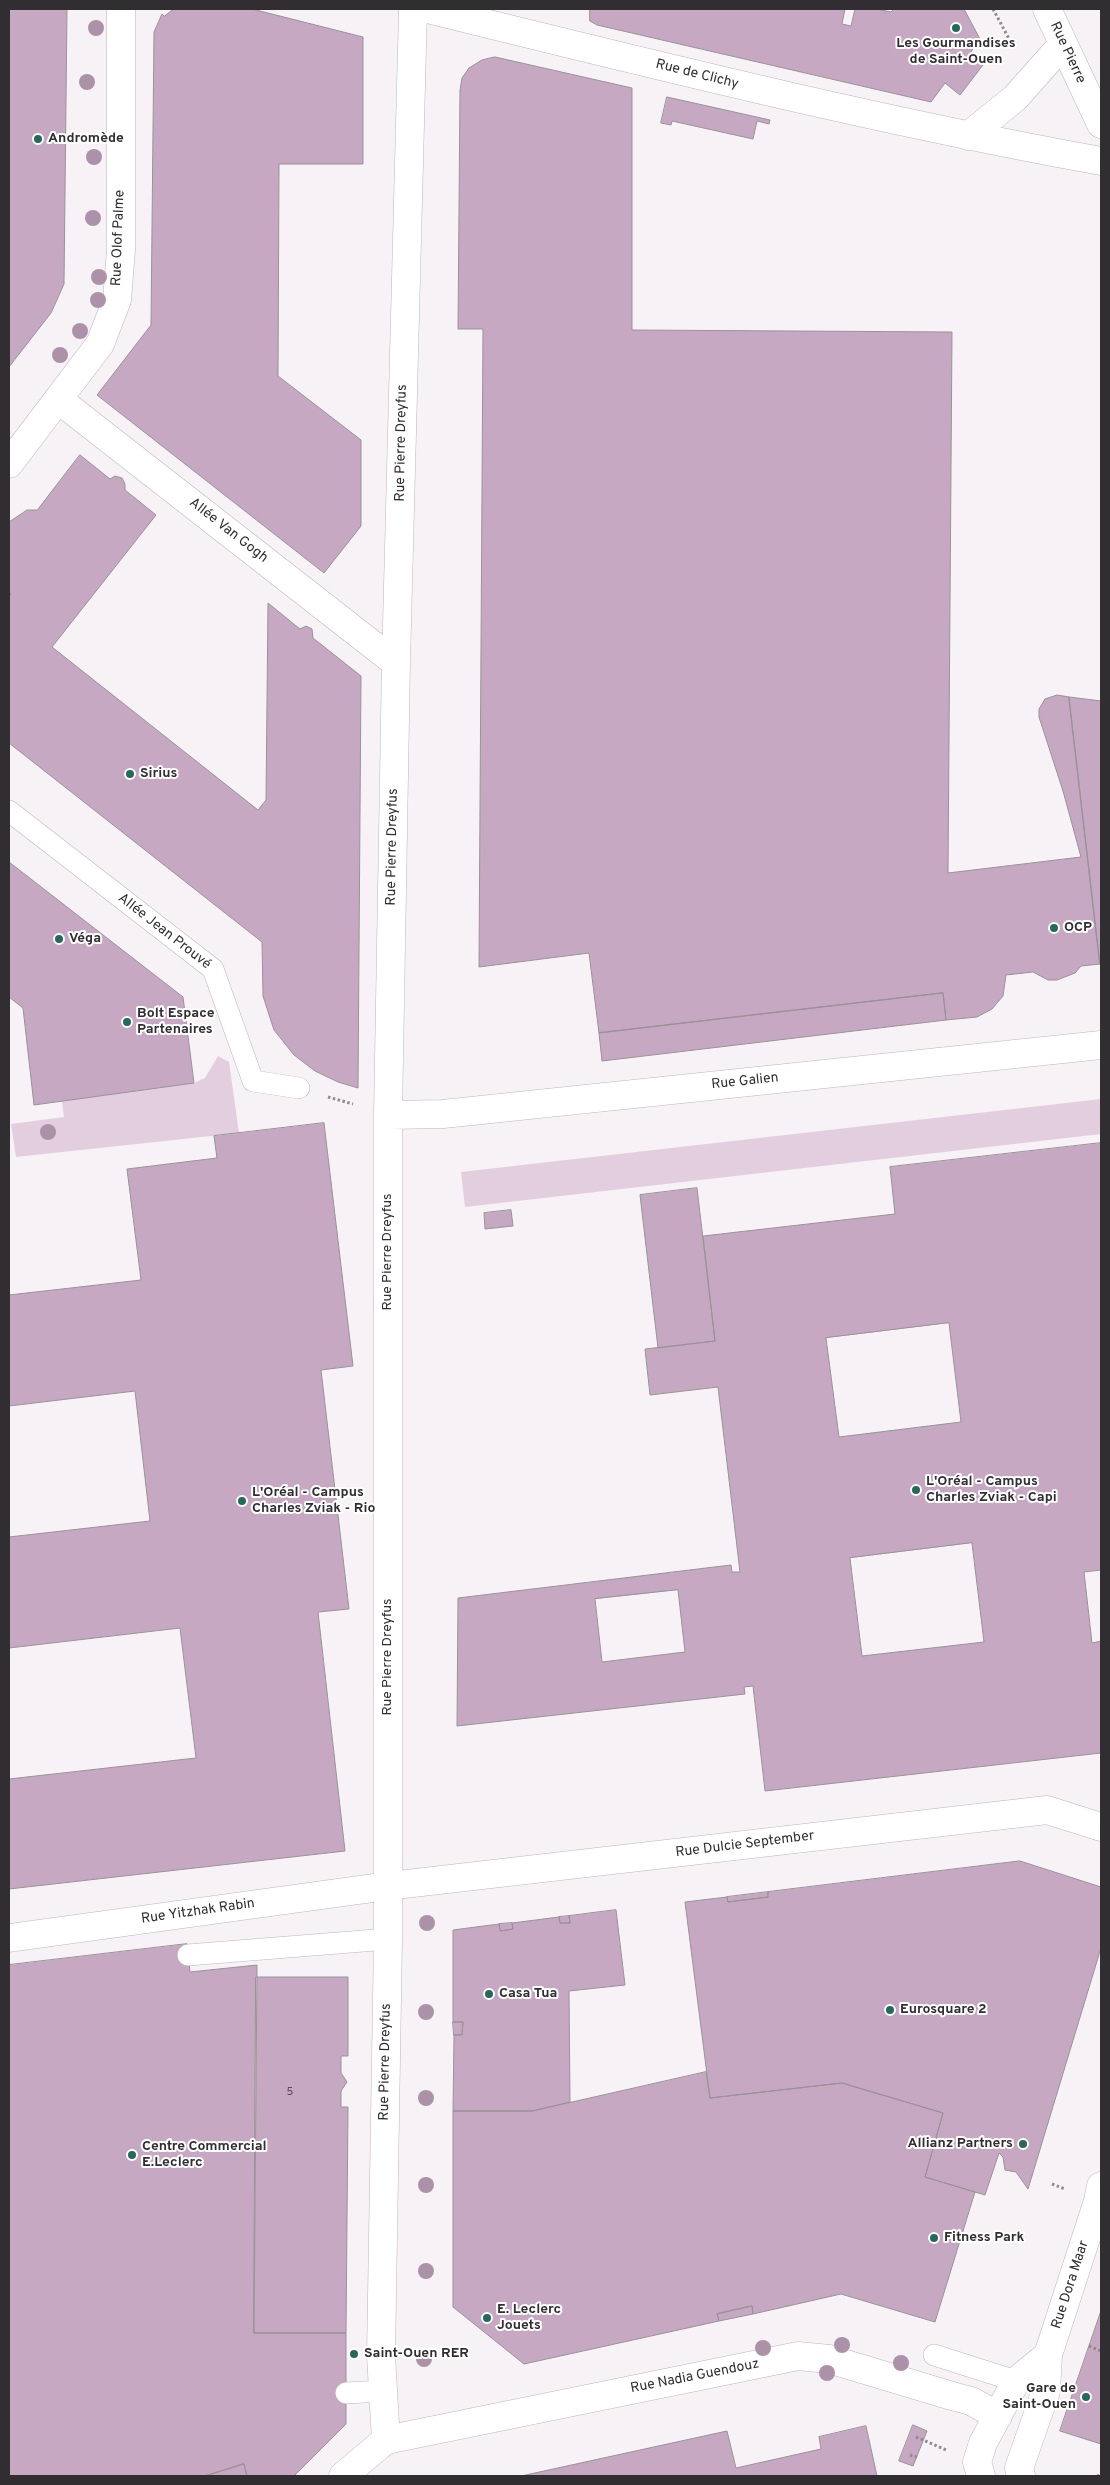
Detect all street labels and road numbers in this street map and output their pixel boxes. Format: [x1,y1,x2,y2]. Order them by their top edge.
street label: Rue Pierre [1045,20,1089,86]
street label: Rue de Clichy [654,57,740,93]
street label: Rue Olof Palme [109,190,129,286]
street label: Rue Pierre Dreyfus [393,384,411,502]
street label: Allée Van Gogh [185,495,271,567]
street label: Rue Pierre Dreyfus [384,788,402,906]
street label: Allée Jean Prouvé [114,890,214,974]
street label: Rue Galien [711,1070,779,1094]
street label: Rue Pierre Dreyfus [380,1193,396,1311]
street label: Rue Pierre Dreyfus [380,1598,396,1716]
street label: Rue Dulcie September [675,1828,815,1862]
street label: Rue Yitzhak Rabin [140,1896,256,1928]
street label: Rue Pierre Dreyfus [377,2003,395,2121]
street label: Rue Dora Maar [1049,2239,1093,2331]
street label: Rue Nadia Guendouz [629,2356,761,2398]

